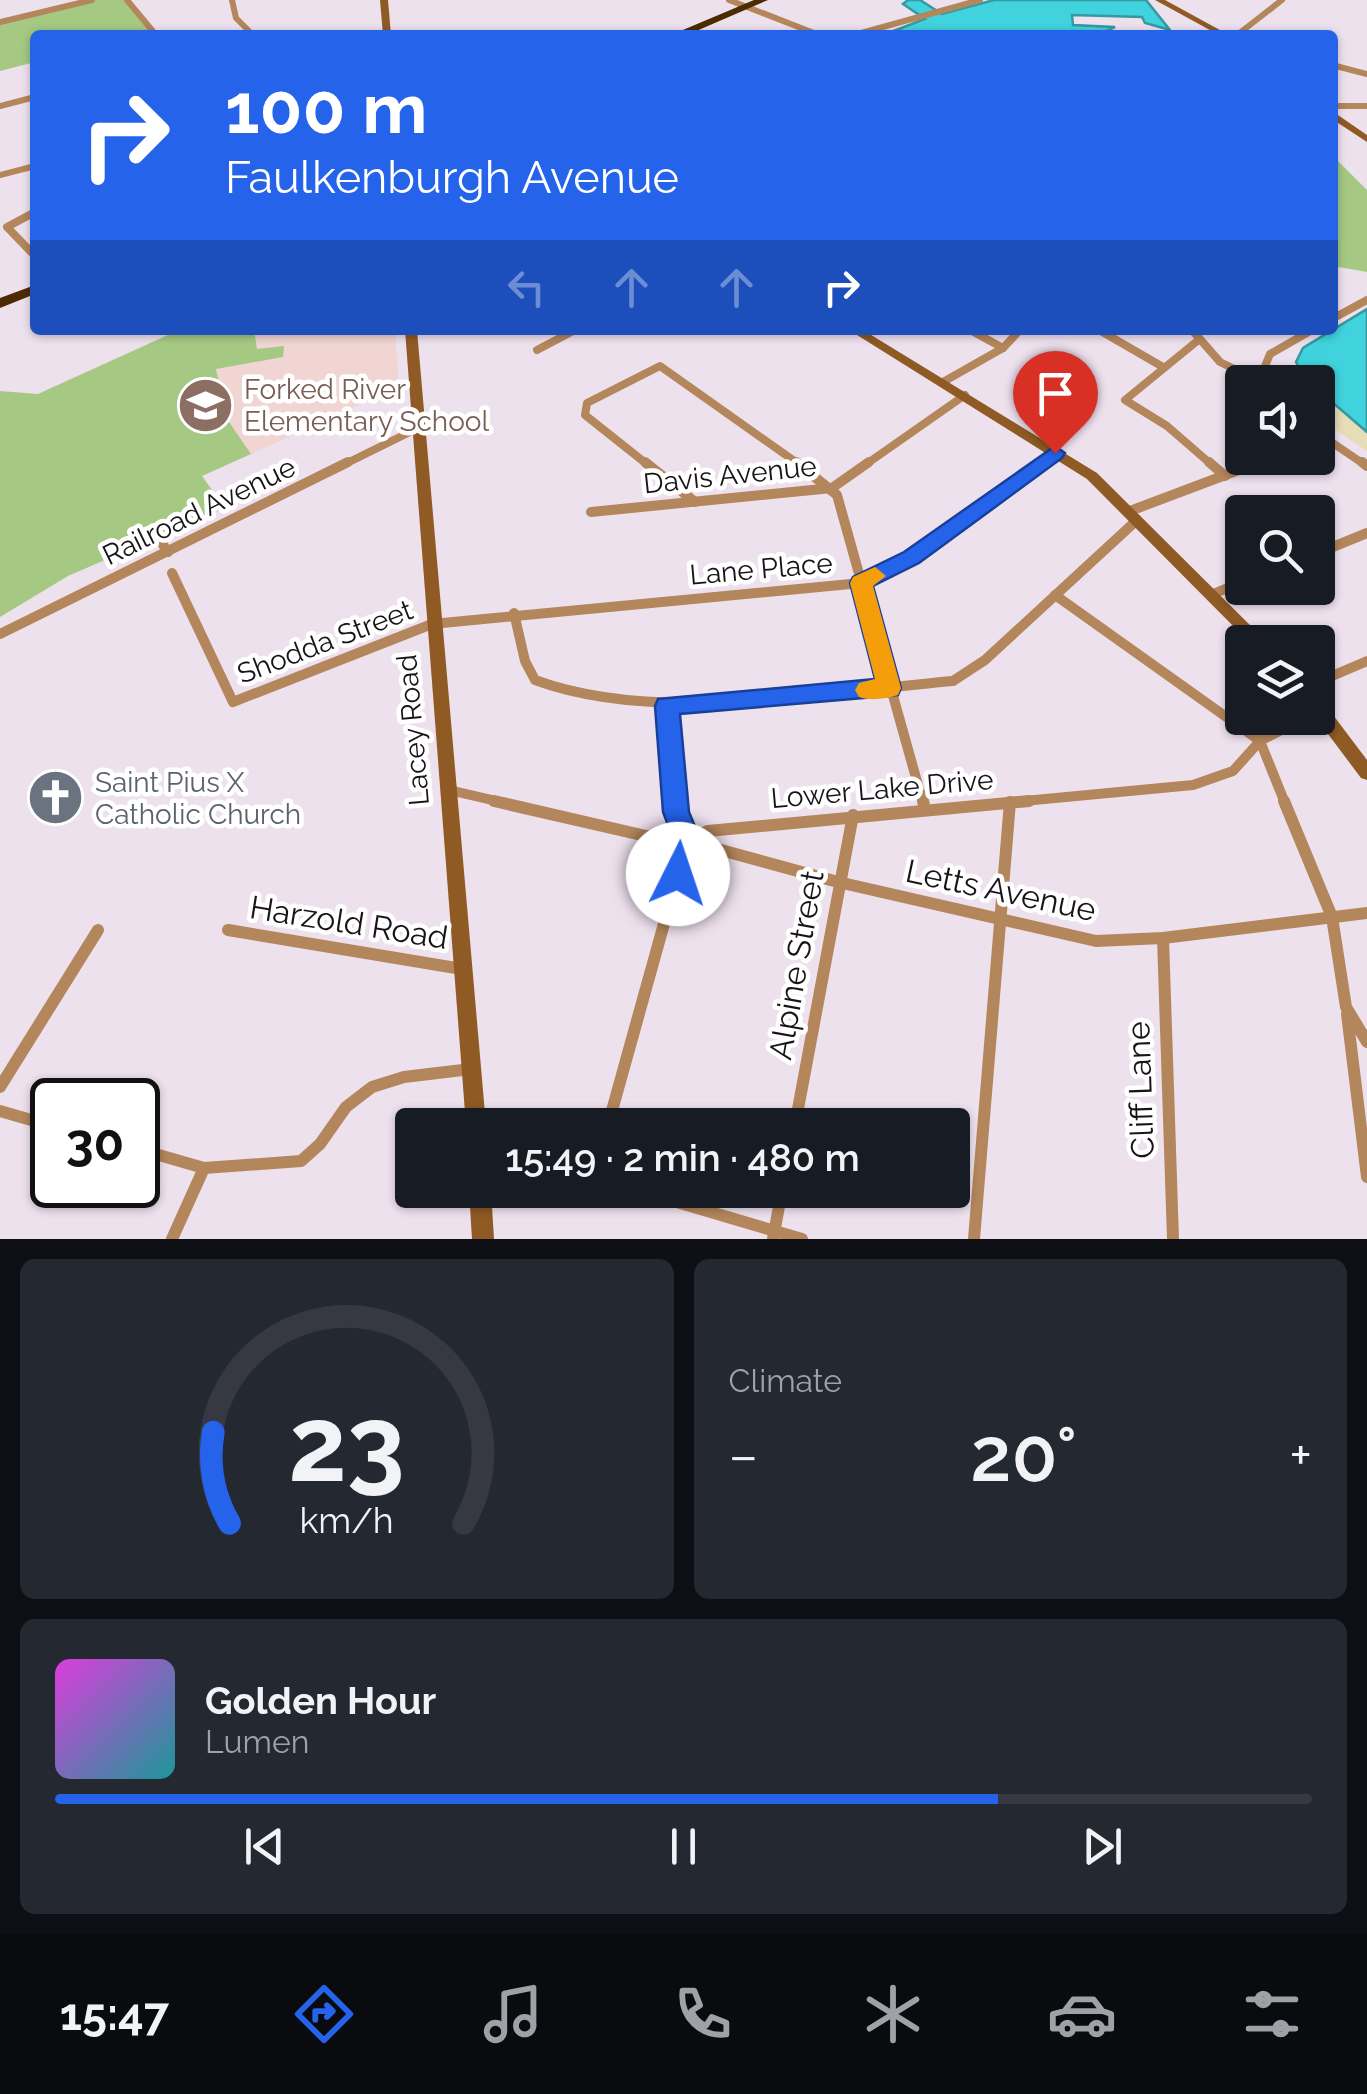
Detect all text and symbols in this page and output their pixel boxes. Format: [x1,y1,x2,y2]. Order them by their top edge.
text: 100 m [225,67,428,149]
icon: right [60,70,190,200]
text: Faulkenburgh Avenue [225,151,679,204]
icon: left [499,260,554,315]
icon: ahead [604,260,659,315]
icon: ahead [709,260,764,315]
icon: right [814,260,869,315]
pin [1013,351,1098,454]
map controls [1225,365,1335,735]
button: sound [1225,365,1335,475]
icon: arrive [1028,366,1083,421]
place label: Forked River Elementary School [244,373,489,438]
school or university icon: Forked River Elementary School [175,375,235,435]
street label: Railroad Avenue [97,450,301,572]
street label: Davis Avenue [642,450,818,500]
button: search [1225,495,1335,605]
street label: Lane Place [688,546,834,592]
street label: Shodda Street [233,593,418,691]
button: layers [1225,625,1335,735]
street label: Lacey Road [390,653,436,807]
street label: Lower Lake Drive [769,763,995,815]
place label: Saint Pius X Catholic Church [95,766,301,831]
church icon: Saint Pius X Catholic Church [26,768,86,828]
position arrow [626,822,730,926]
street label: Letts Avenue [903,852,1099,928]
street label: Alpine Street [761,867,831,1062]
street label: Harzold Road [247,888,451,956]
street label: Cliff Lane [1119,1021,1161,1159]
speed limit sign: 30 [30,1078,160,1208]
text: 15:49 · 2 min · 480 m [505,1135,860,1180]
text: Climate [729,1362,842,1399]
text: 23 [288,1383,405,1505]
text: 20° [970,1410,1077,1499]
text: − [729,1423,758,1488]
text: + [1289,1423,1312,1488]
text: km/h [300,1499,394,1541]
text: Golden Hour [205,1678,436,1723]
text: Lumen [205,1723,309,1760]
icon: previous [237,1819,292,1874]
icon: pause [656,1819,711,1874]
icon: next [1075,1819,1130,1874]
icon: directions [289,1979,359,2049]
icon: music [478,1979,548,2049]
icon: phone [668,1979,738,2049]
icon: climate [858,1979,928,2049]
icon: car [1047,1979,1117,2049]
icon: filters [1237,1979,1307,2049]
text: 15:47 [60,1988,169,2041]

